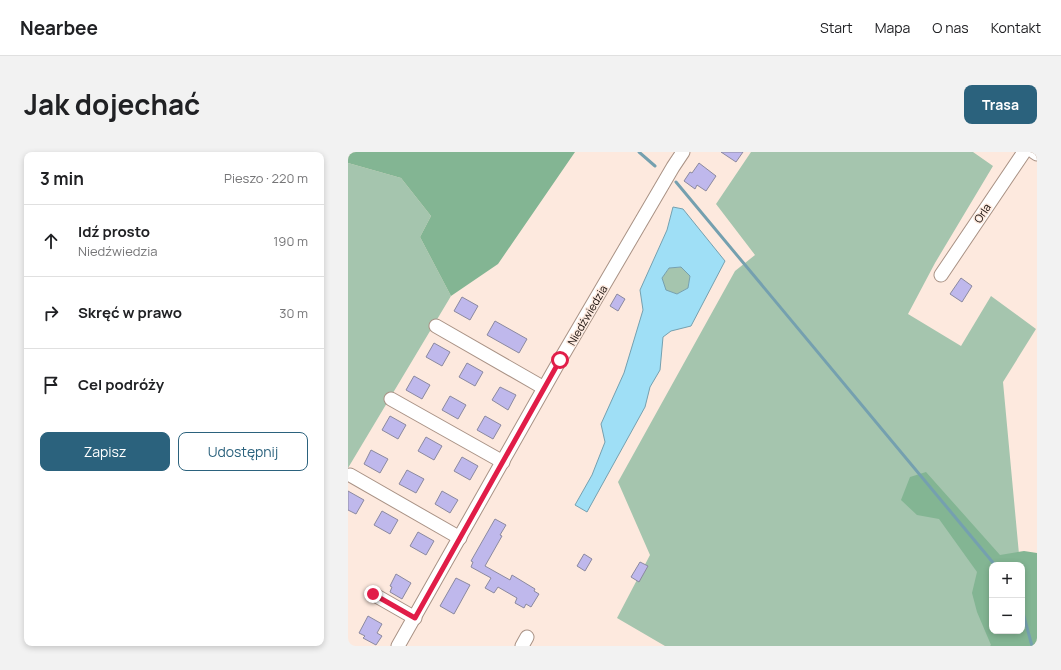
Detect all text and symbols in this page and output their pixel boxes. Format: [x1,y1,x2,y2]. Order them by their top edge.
text: Nearbee [20,15,98,41]
text: Start [820,18,853,37]
text: Mapa [875,18,910,37]
text: O nas [932,18,969,37]
text: Kontakt [991,18,1041,37]
text: Jak dojechać [24,85,200,123]
button: Trasa [964,85,1037,124]
text: 3 min [40,167,84,190]
text: Pieszo · 220 m [224,169,308,187]
street label: Orla [970,200,994,226]
text: Idź prosto [78,221,150,242]
icon: ahead [40,230,62,252]
text: 190 m [273,232,308,250]
text: Niedźwiedzia [78,242,158,260]
street label: Niedźwiedzia [564,282,610,348]
icon: right [40,302,62,324]
text: Skręć w prawo [78,302,182,323]
text: 30 m [279,304,308,322]
route start [551,351,569,369]
icon: arrive [40,374,62,396]
text: Cel podróży [78,374,164,395]
button: Zapisz [40,432,170,471]
button: Udostępnij [178,432,308,471]
map controls [989,562,1025,634]
button: + [989,562,1025,598]
route end [364,585,382,603]
button: − [989,598,1025,634]

